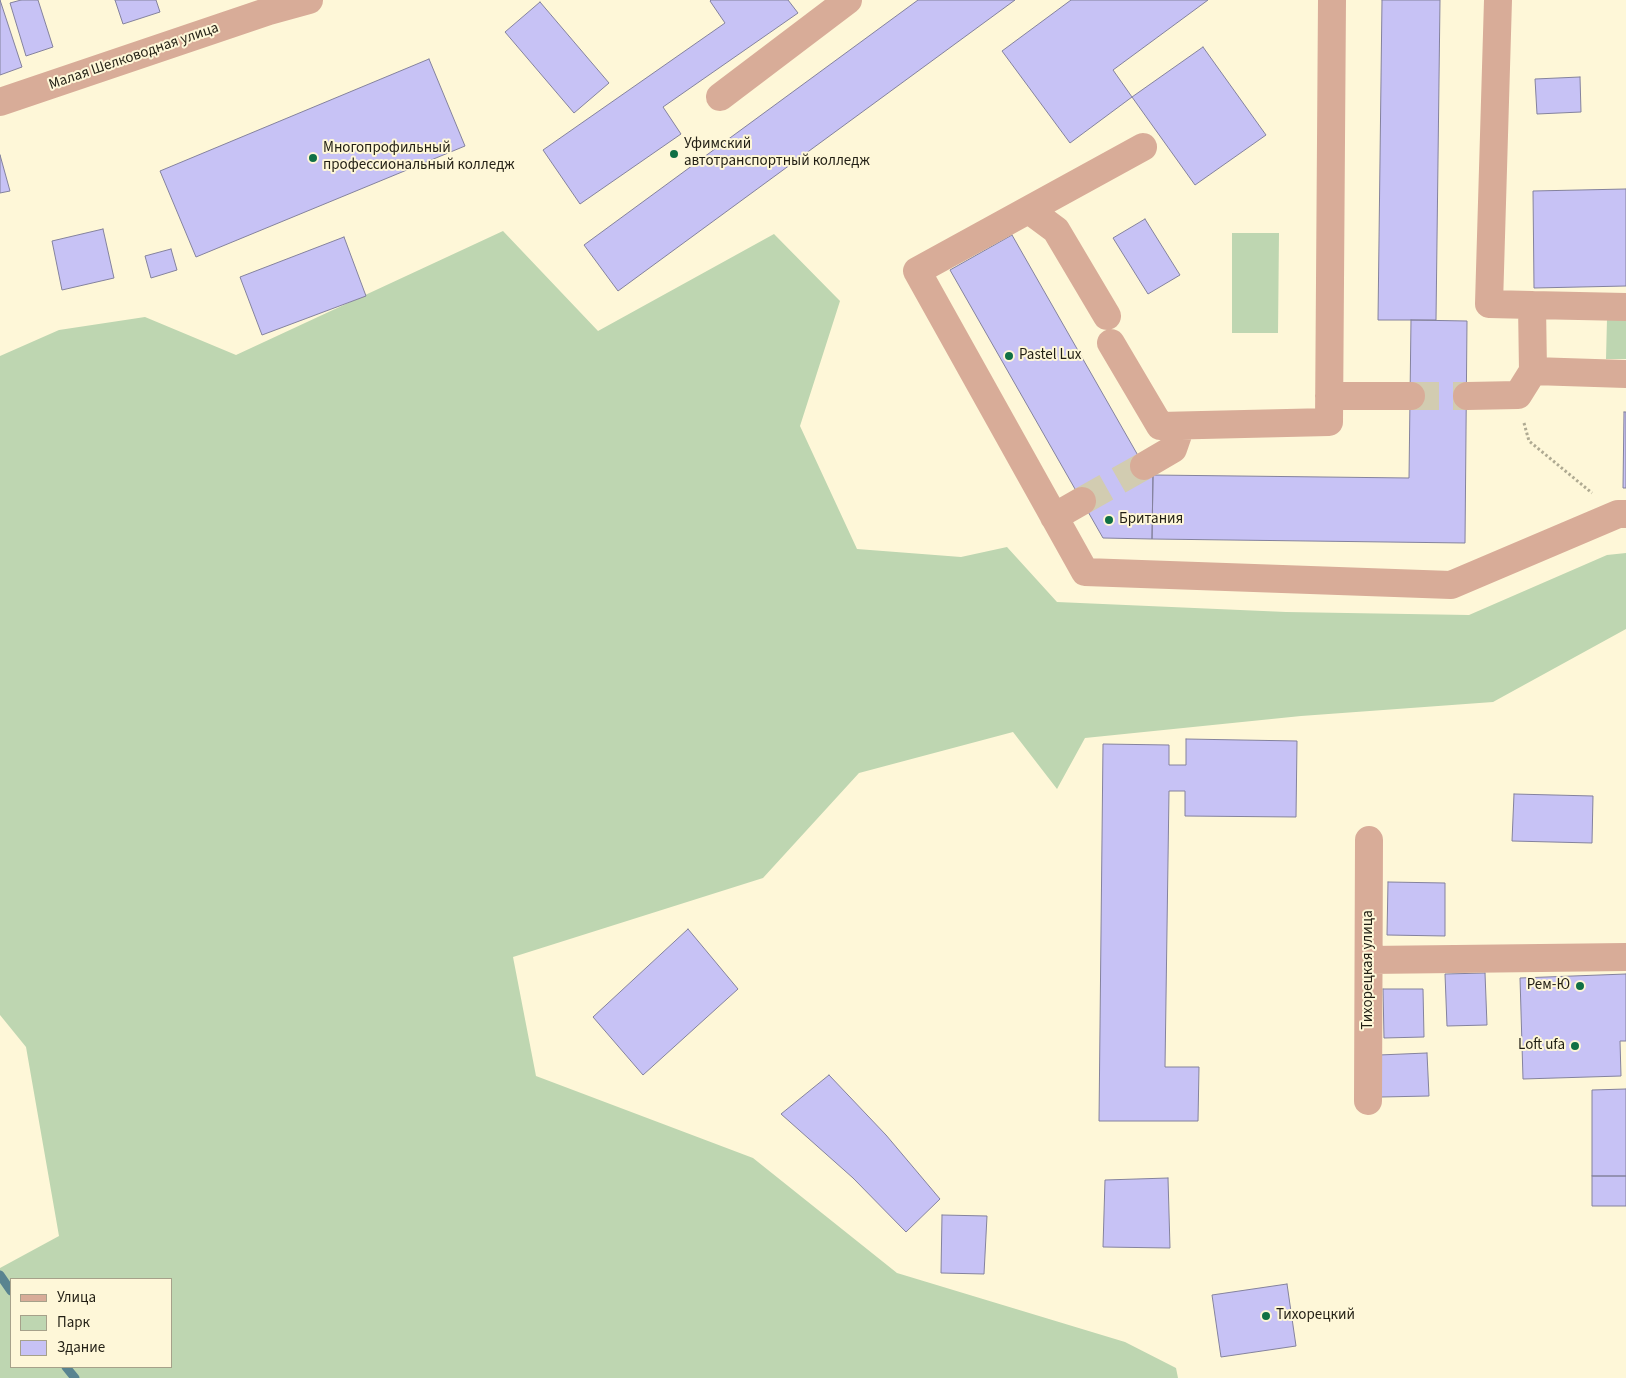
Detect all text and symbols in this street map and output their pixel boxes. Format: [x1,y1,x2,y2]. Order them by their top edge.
street label: Малая Шелководная улица [47,19,221,95]
place label: Уфимский автотранспортный колледж [684,136,870,171]
place label: Многопрофильный профессиональный колледж [323,140,515,175]
marker: Уфимский автотранспортный колледж [668,148,680,160]
marker: Многопрофильный профессиональный колледж [307,152,319,164]
place label: Pastel Lux [1019,347,1082,365]
marker: Pastel Lux [1003,350,1015,362]
place label: Британия [1119,511,1183,529]
marker: Британия [1103,514,1115,526]
street label: Тихорецкая улица [1360,910,1378,1030]
place label: Рем-Ю [1527,977,1570,995]
marker: Рем-Ю [1574,980,1586,992]
place label: Loft ufa [1518,1037,1565,1055]
marker: Loft ufa [1569,1040,1581,1052]
legend [10,1278,172,1368]
text: Улица [57,1287,96,1308]
place label: Тихорецкий [1276,1307,1355,1325]
marker: Тихорецкий [1260,1310,1272,1322]
text: Парк [57,1312,90,1333]
text: Здание [57,1337,105,1358]

